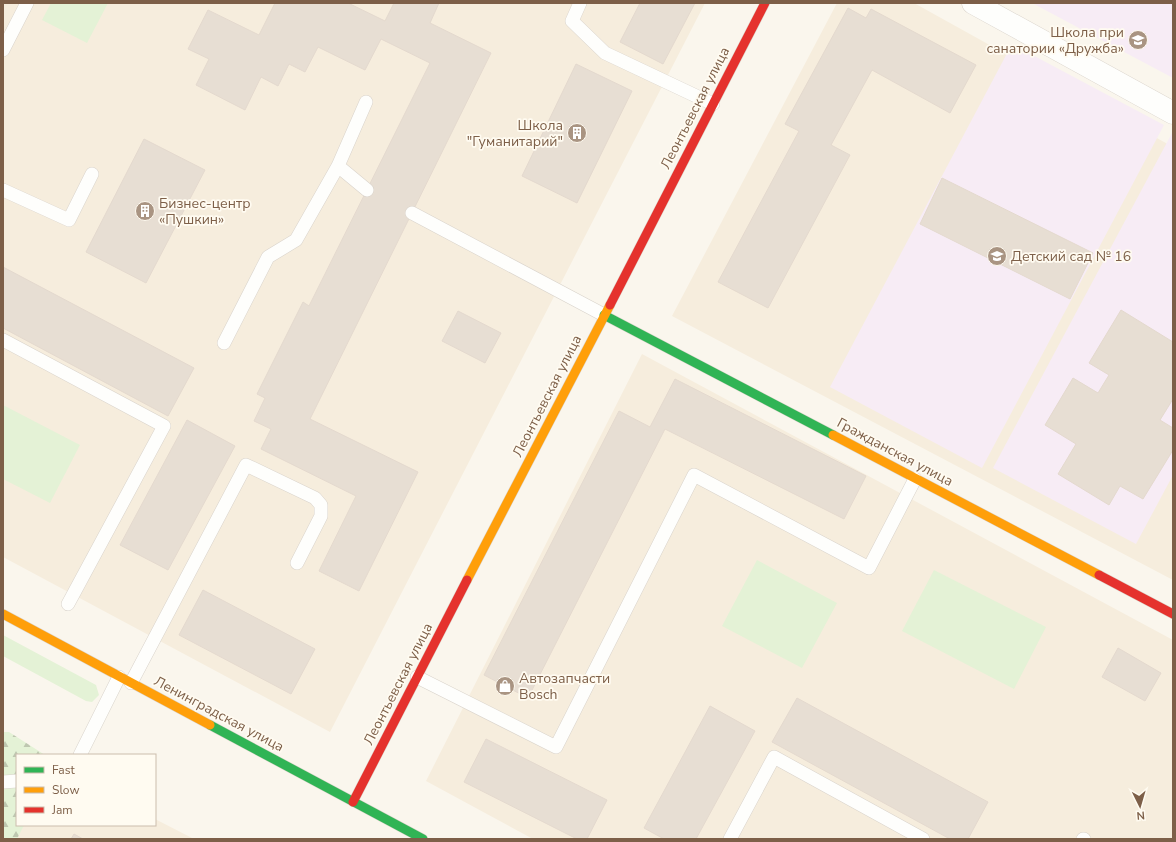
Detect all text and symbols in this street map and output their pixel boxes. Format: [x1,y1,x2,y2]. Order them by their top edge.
place label: Школа при санатории «Дружба» [986,23,1124,58]
school or university icon: Школа при санатории «Дружба» [1127,29,1149,51]
street label: Леонтьевская улица [656,44,734,172]
place label: Школа "Гуманитарий" [467,116,563,151]
building icon: Школа "Гуманитарий" [566,122,588,144]
place label: Бизнес-центр «Пушкин» [159,194,250,229]
building icon: Бизнес-центр «Пушкин» [134,200,156,222]
school or university icon: Детский сад № 16 [986,245,1008,267]
place label: Детский сад № 16 [1011,247,1131,266]
street label: Леонтьевская улица [508,332,586,460]
street label: Гражданская улица [834,413,956,491]
street label: Леонтьевская улица [359,620,437,748]
place label: Автозапчасти Bosch [519,669,610,704]
street label: Ленинградская улица [151,672,287,756]
shop icon: Автозапчасти Bosch [494,675,516,697]
legend [16,754,156,826]
text: Fast [52,762,75,778]
text: Slow [52,782,80,798]
north arrow [1120,786,1160,826]
text: Jam [51,802,73,818]
text: N [1136,808,1146,823]

